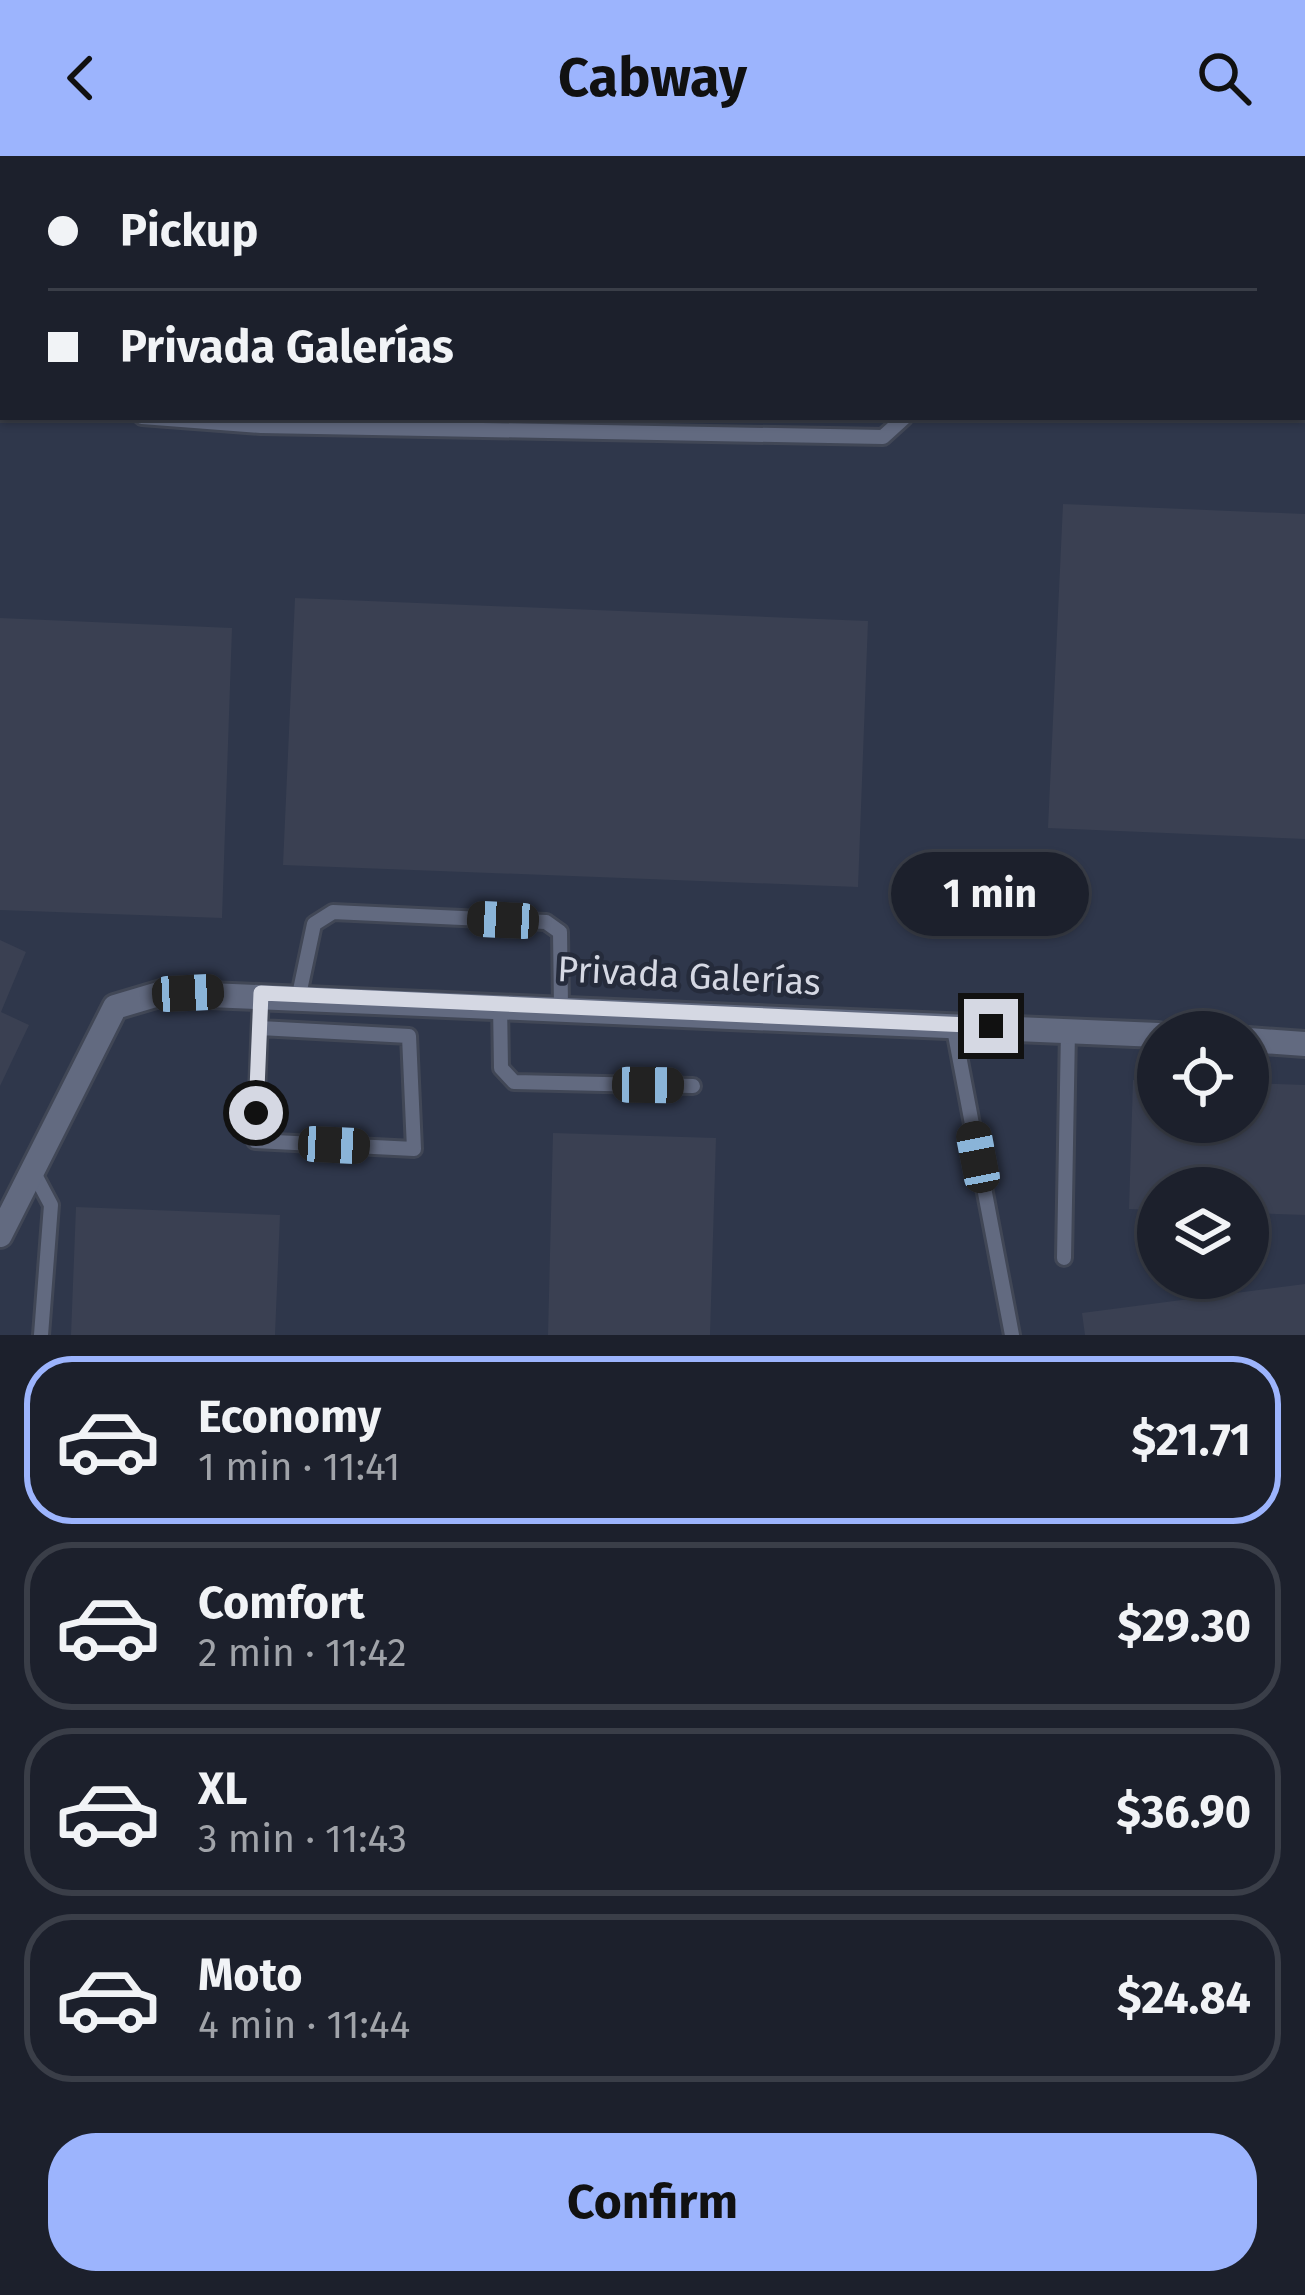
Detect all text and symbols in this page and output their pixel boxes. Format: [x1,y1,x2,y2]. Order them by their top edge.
icon: back [48,45,114,111]
icon: search [1191,45,1257,111]
text: Cabway [558,46,747,110]
text: Pickup [120,204,258,258]
text: Privada Galerías [120,320,454,374]
callout: 1 min [892,852,1090,936]
text: 1 min [943,871,1037,917]
car [466,900,540,940]
street label: Privada Galerías [556,947,822,1005]
car [151,973,225,1013]
route end [964,999,1018,1053]
map controls [1137,1011,1269,1299]
button: locate [1137,1011,1269,1143]
car [612,1066,684,1104]
route start [229,1086,283,1140]
car [953,1118,1003,1196]
car [297,1125,371,1165]
button: layers [1137,1167,1269,1299]
icon: car [54,1386,162,1494]
text: Economy [198,1390,381,1444]
text: $21.71 [1131,1413,1251,1467]
text: 1 min · 11:41 [198,1444,400,1490]
icon: car [54,1572,162,1680]
text: Comfort [198,1576,365,1630]
text: $29.30 [1117,1599,1251,1653]
text: 2 min · 11:42 [198,1630,407,1676]
icon: car [54,1758,162,1866]
text: XL [198,1762,247,1816]
text: $36.90 [1116,1785,1251,1839]
text: 3 min · 11:43 [198,1816,407,1862]
icon: car [54,1944,162,2052]
text: Moto [198,1948,303,2002]
text: $24.84 [1117,1971,1251,2025]
text: 4 min · 11:44 [198,2002,410,2048]
button: Confirm [48,2133,1257,2271]

